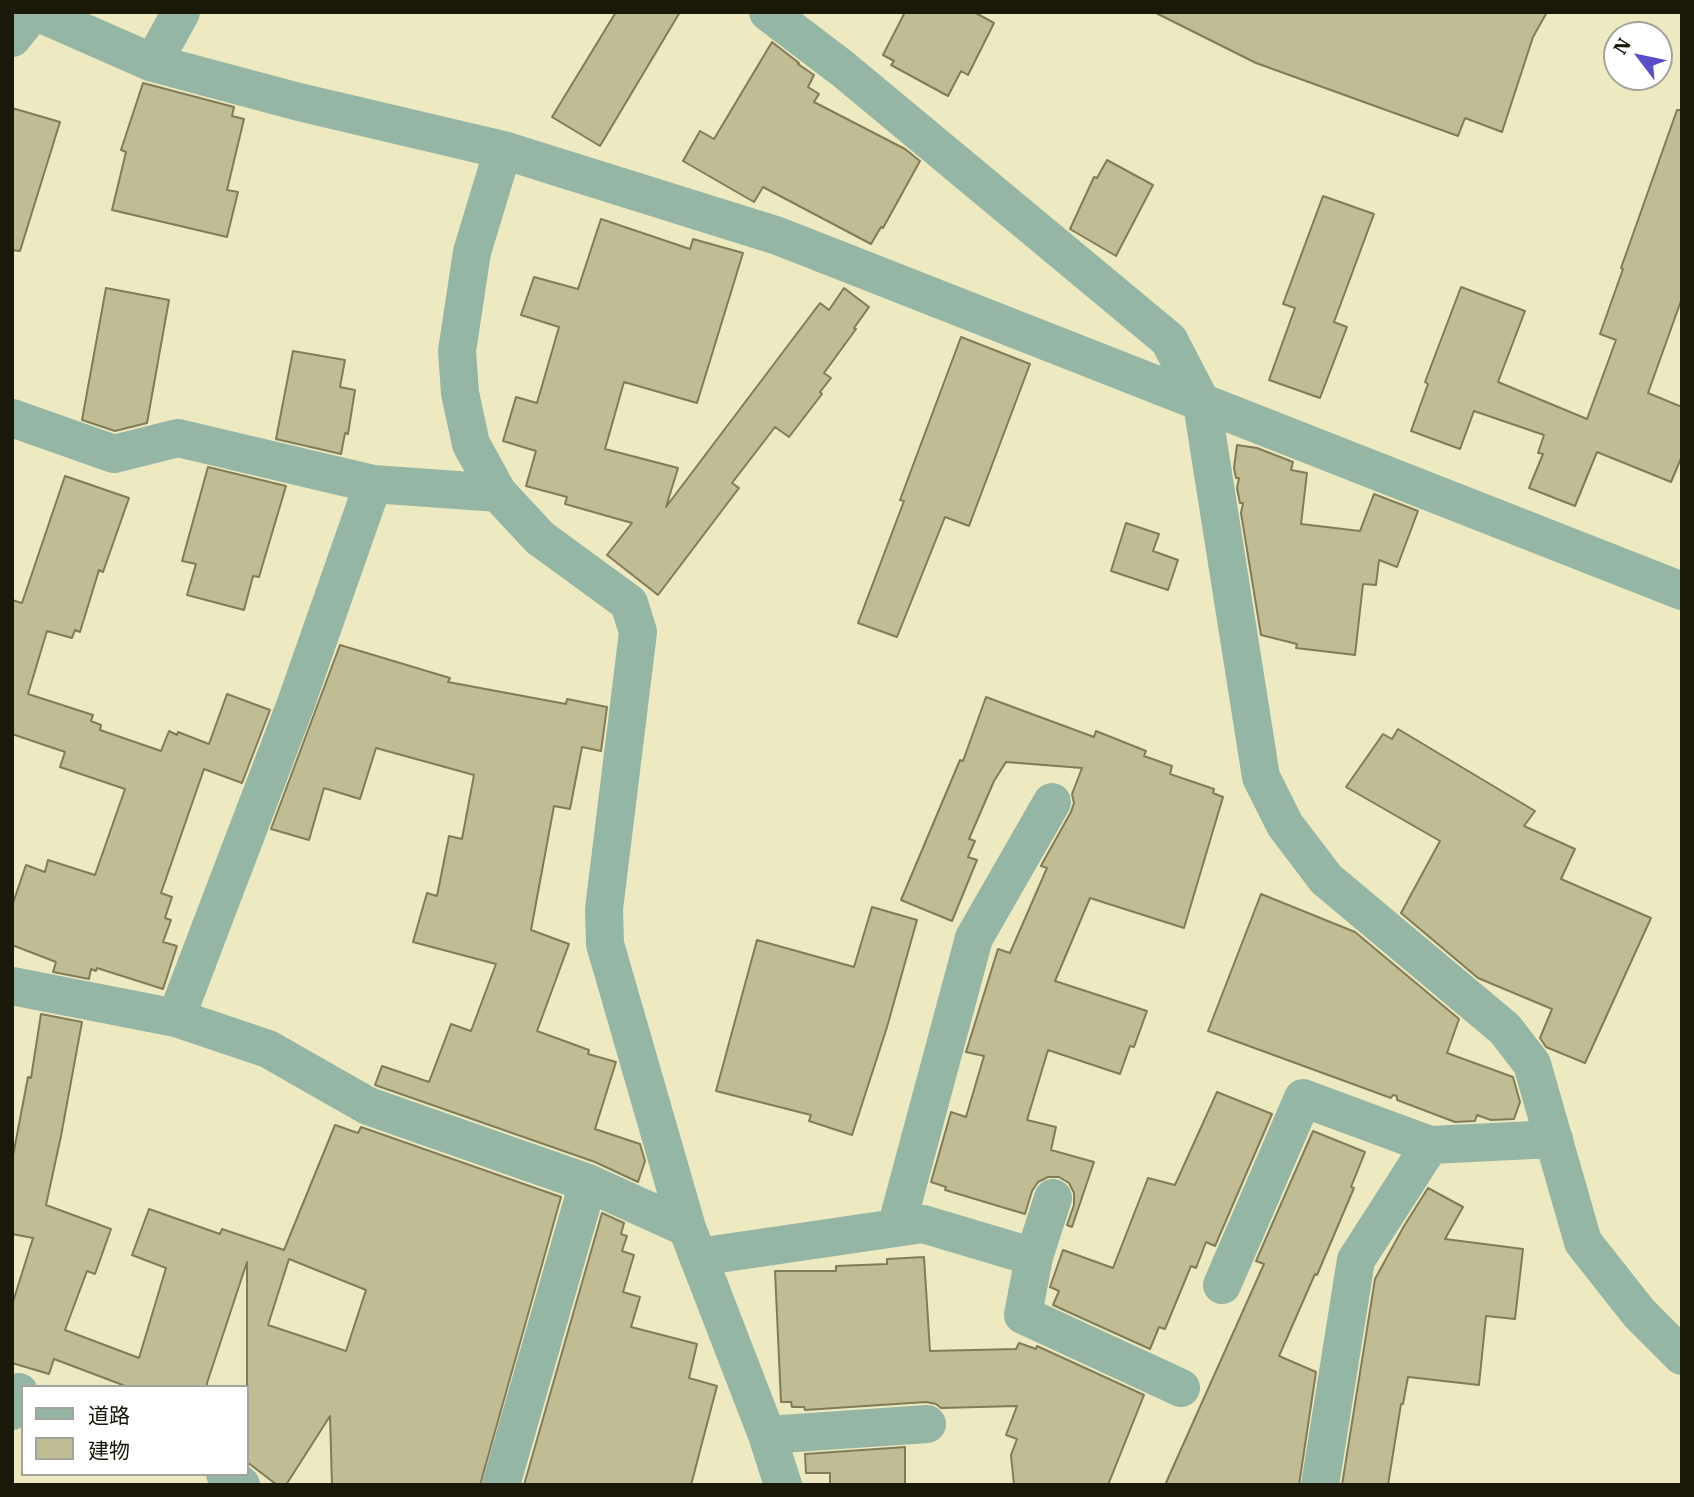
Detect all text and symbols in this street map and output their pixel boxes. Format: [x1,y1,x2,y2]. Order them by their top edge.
north arrow [1603,21,1673,91]
text: N [1608,33,1636,59]
legend [21,1385,248,1476]
text: 道路 [88,1401,130,1429]
text: 建物 [88,1436,130,1464]

